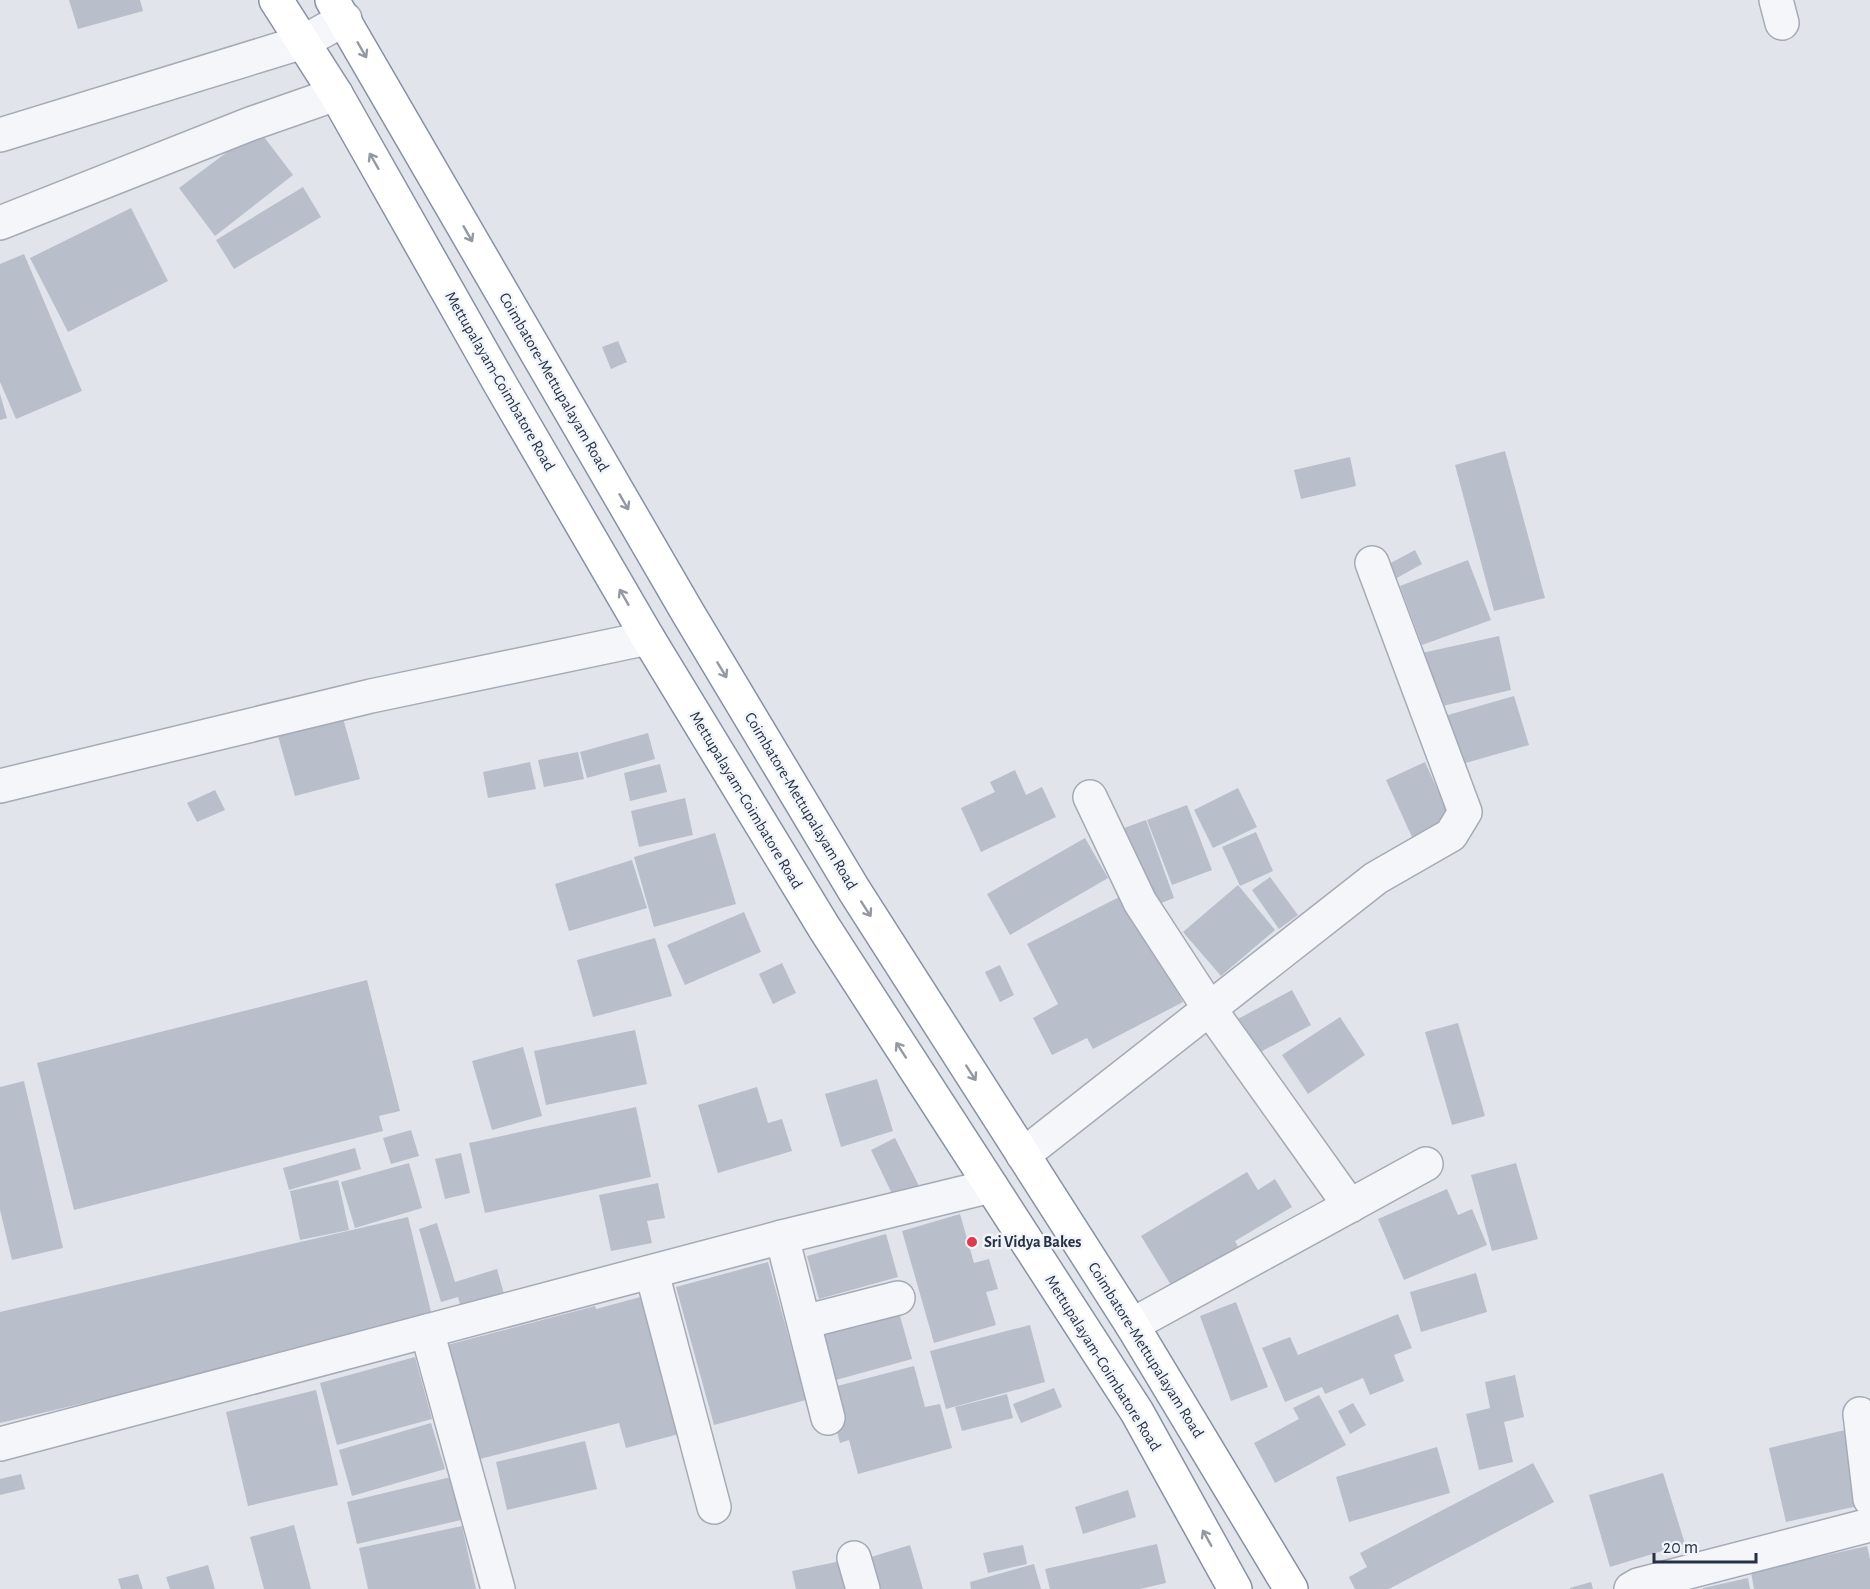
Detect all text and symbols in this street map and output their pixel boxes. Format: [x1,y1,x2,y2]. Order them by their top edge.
one-way arrow [356,41,368,58]
one-way arrow [368,153,380,170]
one-way arrow [462,225,474,242]
street label: Mettupalayam-Coimbatore Road [441,289,558,474]
street label: Coimbatore-Mettupalayam Road [495,290,612,475]
one-way arrow [618,493,630,510]
one-way arrow [618,589,630,606]
one-way arrow [716,661,728,678]
street label: Mettupalayam-Coimbatore Road [686,708,805,892]
street label: Coimbatore-Mettupalayam Road [741,710,860,893]
one-way arrow [861,900,873,917]
one-way arrow [895,1042,907,1059]
one-way arrow [965,1065,977,1081]
place label: Sri Vidya Bakes [984,1234,1081,1251]
marker: Sri Vidya Bakes [965,1235,979,1249]
street label: Coimbatore-Mettupalayam Road [1084,1259,1207,1441]
street label: Mettupalayam-Coimbatore Road [1041,1272,1164,1454]
scale bar [1654,1526,1756,1564]
one-way arrow [1200,1530,1212,1547]
text: 20 m [1663,1539,1698,1557]

